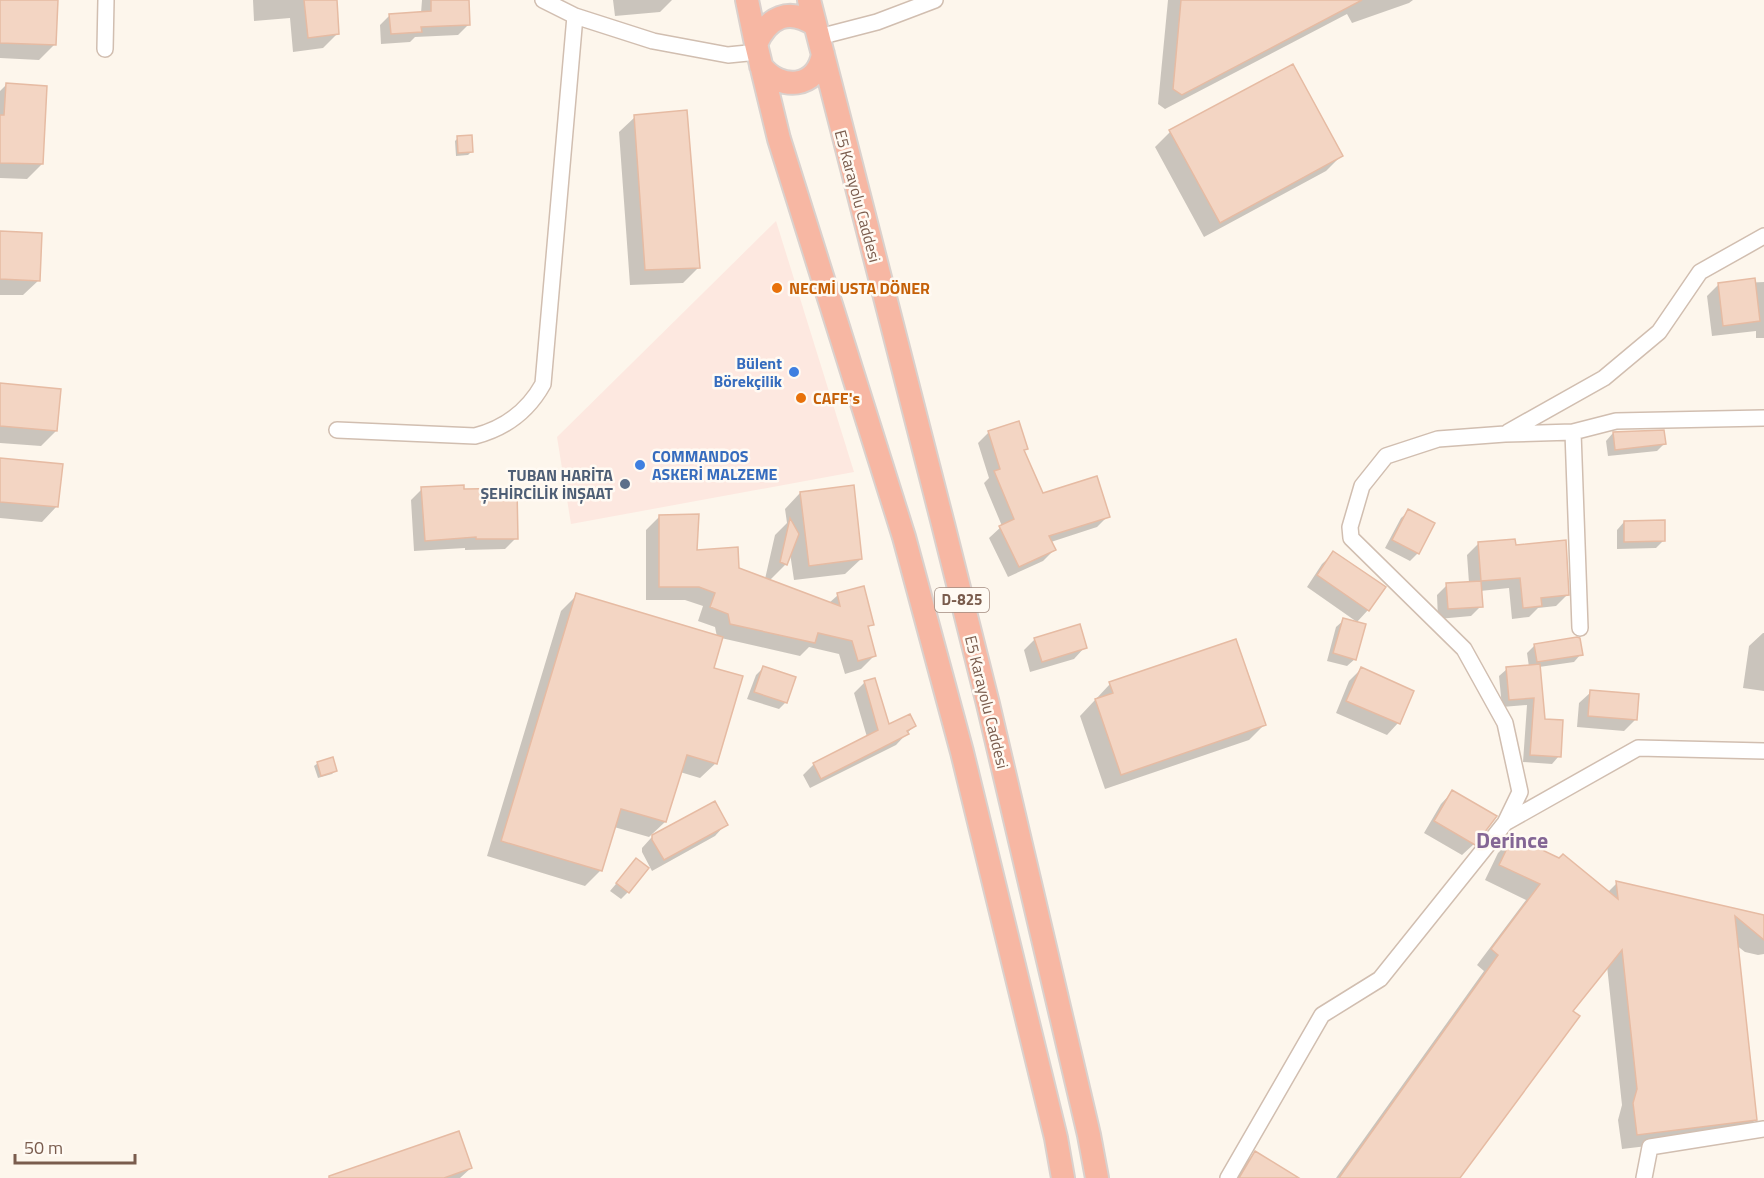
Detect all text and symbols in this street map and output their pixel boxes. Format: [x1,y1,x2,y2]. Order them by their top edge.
street label: E5 Karayolu Caddesi [829,127,887,265]
place label: NECMİ USTA DÖNER [789,276,930,300]
marker: NECMİ USTA DÖNER [770,281,784,295]
place label: Bülent Börekçilik [714,351,783,393]
marker: Bülent Börekçilik [787,365,801,379]
place label: CAFE's [813,386,860,410]
marker: CAFE's [794,391,808,405]
place label: COMMANDOS ASKERİ MALZEME [652,444,778,486]
marker: COMMANDOS ASKERİ MALZEME [633,458,647,472]
place label: TUBAN HARİTA ŞEHİRCİLİK İNŞAAT [480,463,614,505]
marker: TUBAN HARİTA ŞEHİRCİLİK İNŞAAT [618,477,632,491]
road number: D-825 [935,588,989,612]
street label: E5 Karayolu Caddesi [959,633,1015,771]
district label: Derince [1476,823,1548,857]
scale bar [15,1127,135,1165]
text: 50 m [24,1134,63,1161]

